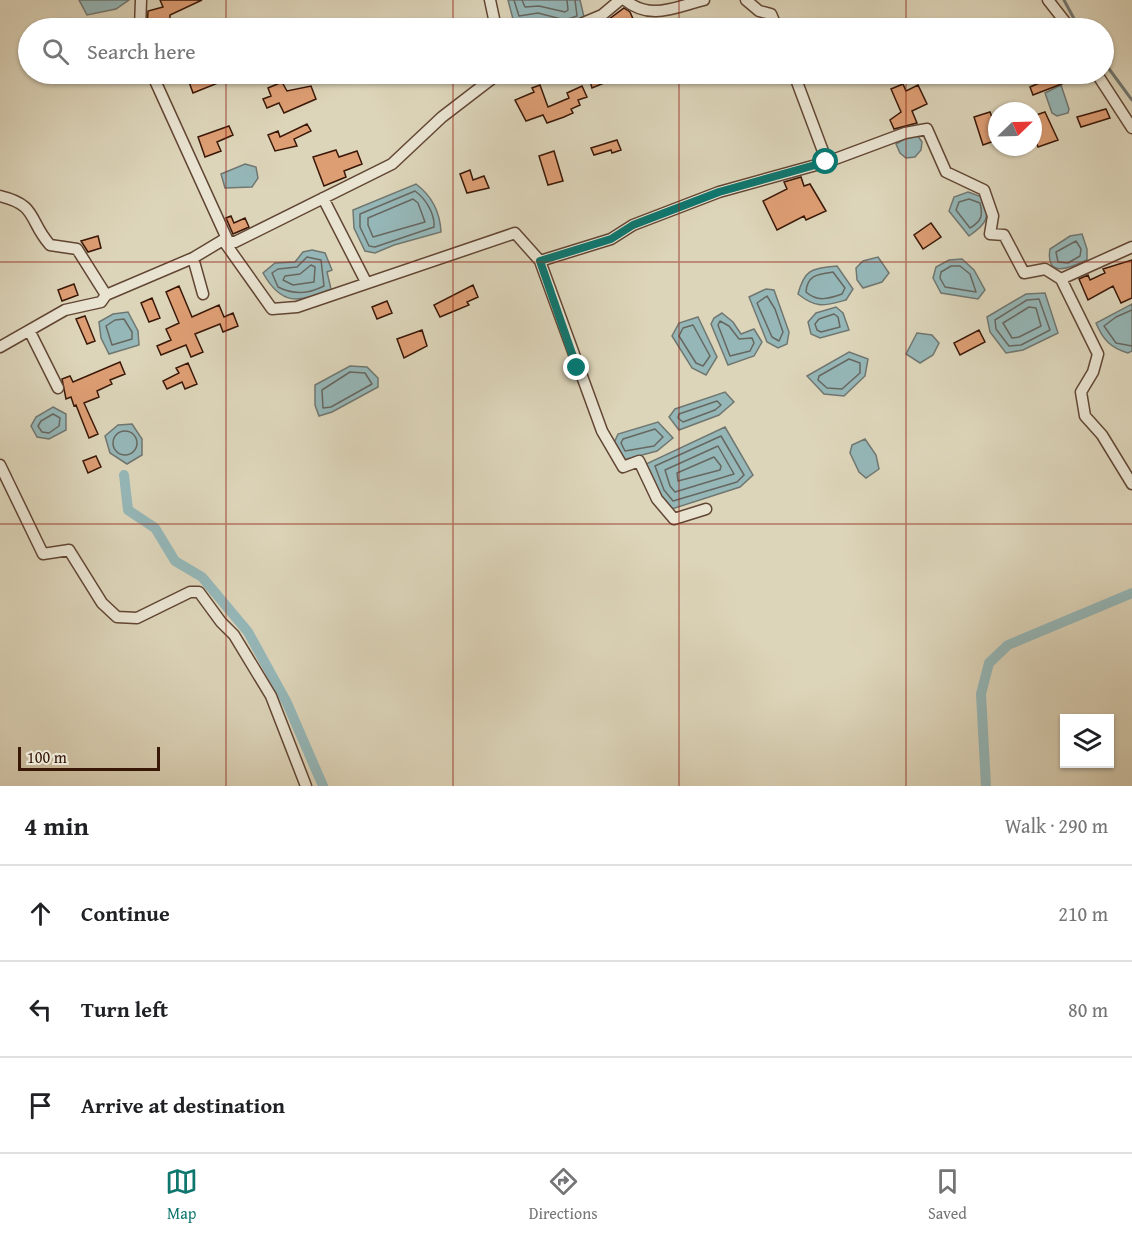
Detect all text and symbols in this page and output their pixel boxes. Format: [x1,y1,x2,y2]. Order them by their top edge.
search box [18,18,1114,84]
icon: search [39,35,72,68]
text: Search here [87,35,196,67]
north arrow [988,102,1042,156]
route start [812,148,838,174]
route end [563,354,589,380]
map controls [1060,714,1114,768]
button: layers [1060,714,1114,768]
scale bar [18,744,160,772]
text: 100 m [27,745,67,769]
text: 4 min [24,806,89,845]
text: Walk · 290 m [1005,811,1108,840]
icon: ahead [24,897,57,930]
text: Continue [81,897,170,929]
text: 210 m [1058,899,1108,928]
icon: left [24,993,57,1026]
text: Turn left [81,993,168,1025]
text: 80 m [1068,995,1108,1024]
icon: arrive [24,1089,57,1122]
text: Arrive at destination [81,1089,285,1121]
tab: Map [165,1165,198,1225]
tab: Directions [529,1165,598,1225]
tab: Saved [928,1165,967,1225]

